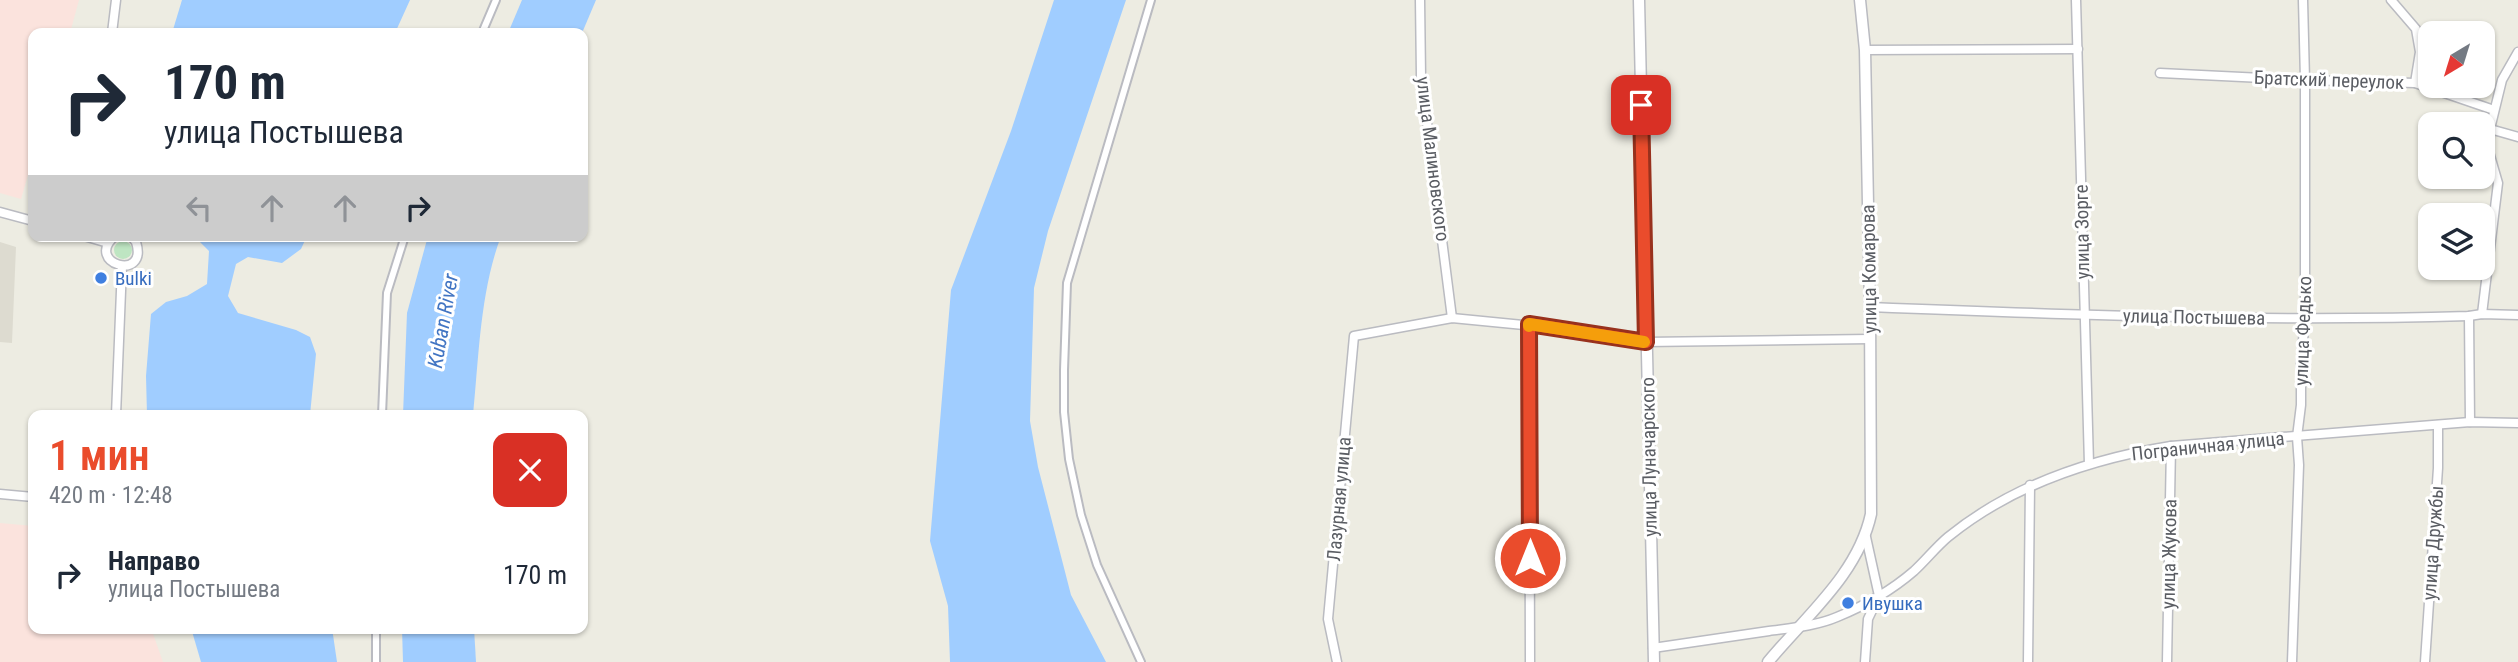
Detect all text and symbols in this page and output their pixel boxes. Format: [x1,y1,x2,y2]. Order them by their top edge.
north arrow [2418,21,2496,98]
map controls [2418,21,2495,280]
text: 170 m [164,54,286,111]
icon: right [49,56,140,147]
street label: Братский переулок [2253,66,2405,94]
street label: улица Малиновского [1411,75,1455,243]
pin [1611,75,1671,135]
icon: arrive [1622,86,1660,124]
button: search [2418,112,2495,189]
text: улица Постышева [164,113,404,151]
street label: улица Зорге [2070,184,2094,280]
icon: left [180,189,218,227]
icon: ahead [253,189,291,227]
icon: ahead [326,189,364,227]
icon: right [399,189,437,227]
button: layers [2418,203,2495,280]
street label: улица Комарова [1856,204,1882,334]
place label: Bulki [115,267,152,290]
marker: Bulki [93,270,109,286]
water label: Kuban River [423,271,463,370]
street label: улица Федько [2290,276,2316,386]
street label: улица Постышева [2123,304,2265,330]
street label: улица Луначарского [1636,377,1662,537]
street label: Пограничная улица [2130,427,2286,465]
text: 1 мин [49,431,150,480]
button: close [493,433,567,507]
street label: Лазурная улица [1322,436,1356,562]
text: 420 m · 12:48 [49,482,173,509]
street label: улица Дружбы [2418,485,2448,601]
street label: улица Жукова [2157,499,2181,609]
position arrow [1493,521,1567,595]
text: Направо [108,546,200,576]
icon: right [49,556,87,594]
text: 170 m [503,560,567,590]
text: улица Постышева [108,576,280,603]
place label: Ивушка [1862,592,1923,615]
marker: Ивушка [1840,595,1856,611]

